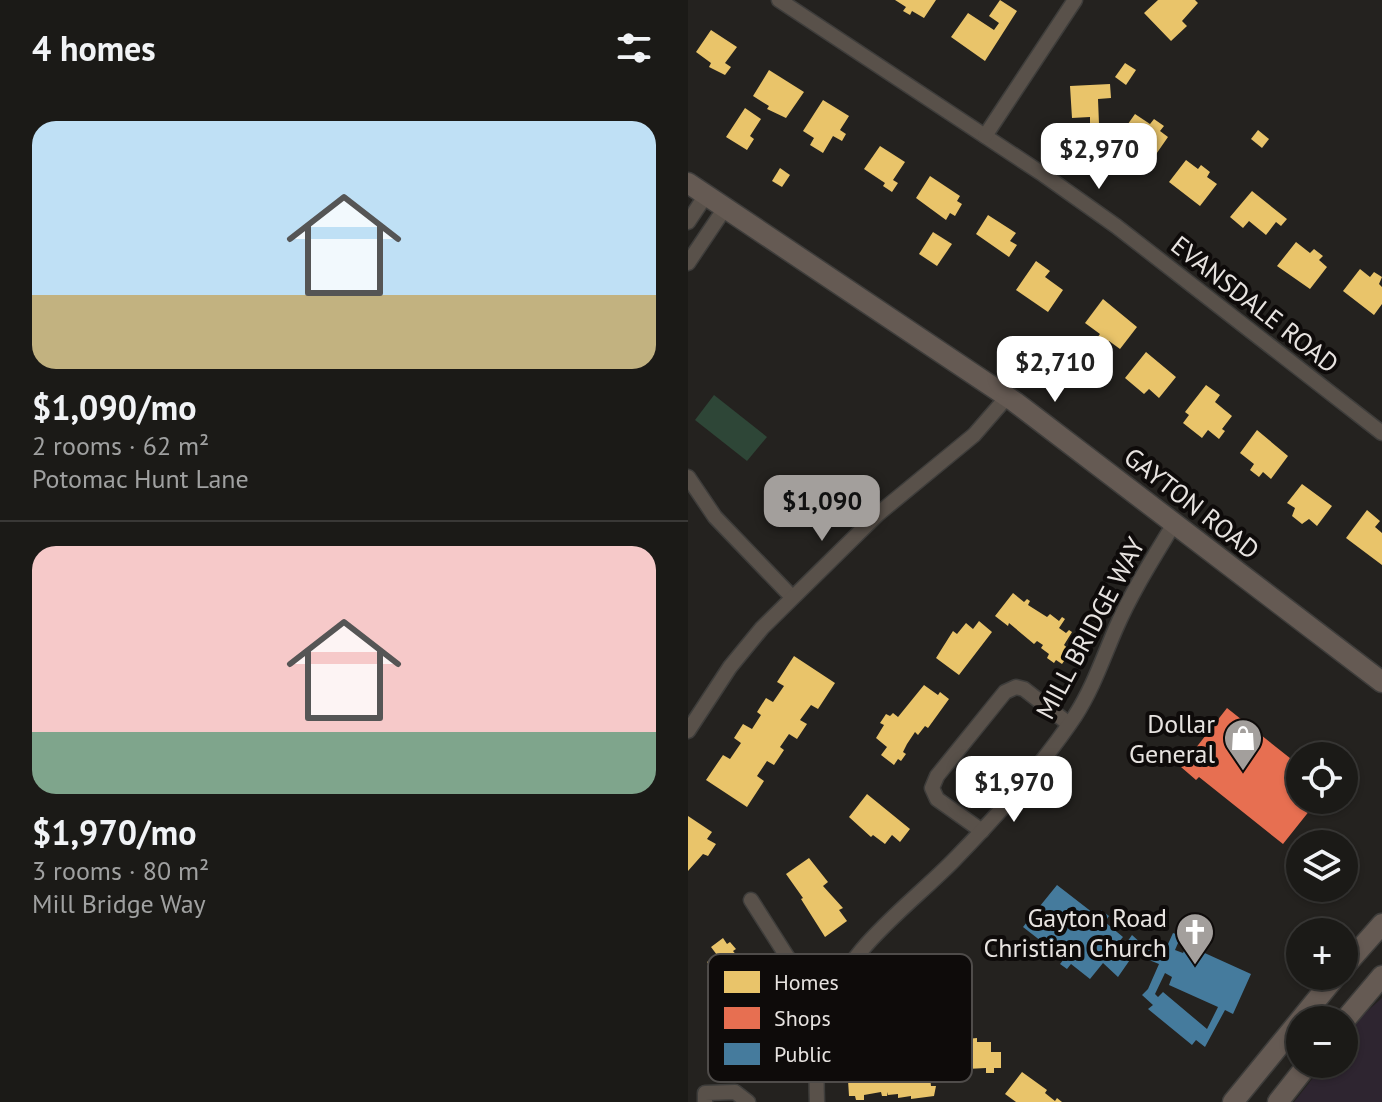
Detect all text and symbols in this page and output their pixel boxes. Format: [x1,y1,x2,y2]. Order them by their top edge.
text: 4 homes [32,26,156,70]
icon: filters [612,26,656,70]
pin: $2,970 [1034,123,1164,191]
text: $2,970 [1059,132,1139,165]
icon: home [272,173,416,317]
street label: EVANSDALE ROAD [1165,228,1345,380]
pin: $2,710 [990,336,1120,404]
text: $2,710 [1015,345,1095,378]
text: $1,090/mo [32,385,196,429]
text: 2 rooms · 62 m² [32,429,209,462]
street label: GAYTON ROAD [1118,440,1266,566]
text: Potomac Hunt Lane [32,462,249,495]
pin: $1,090 [757,475,887,543]
text: $1,090 [782,484,862,517]
street label: MILL BRIDGE WAY [1028,531,1152,725]
icon: home [272,598,416,742]
place label: Dollar General [1129,707,1215,770]
shop icon: Dollar General [1222,717,1264,772]
map controls [1286,742,1358,1078]
button: locate [1286,742,1358,814]
pin: $1,970 [949,756,1079,824]
text: $1,970 [974,765,1054,798]
text: $1,970/mo [32,810,196,854]
button: layers [1286,830,1358,902]
text: 3 rooms · 80 m² [32,854,209,887]
text: Mill Bridge Way [32,887,206,920]
place label: Gayton Road Christian Church [983,901,1167,964]
church icon: Gayton Road Christian Church [1174,911,1216,966]
button: + [1286,918,1358,990]
legend [708,954,972,1082]
text: Homes [774,968,839,996]
text: Shops [774,1004,831,1032]
button: − [1286,1006,1358,1078]
text: Public [774,1040,832,1068]

